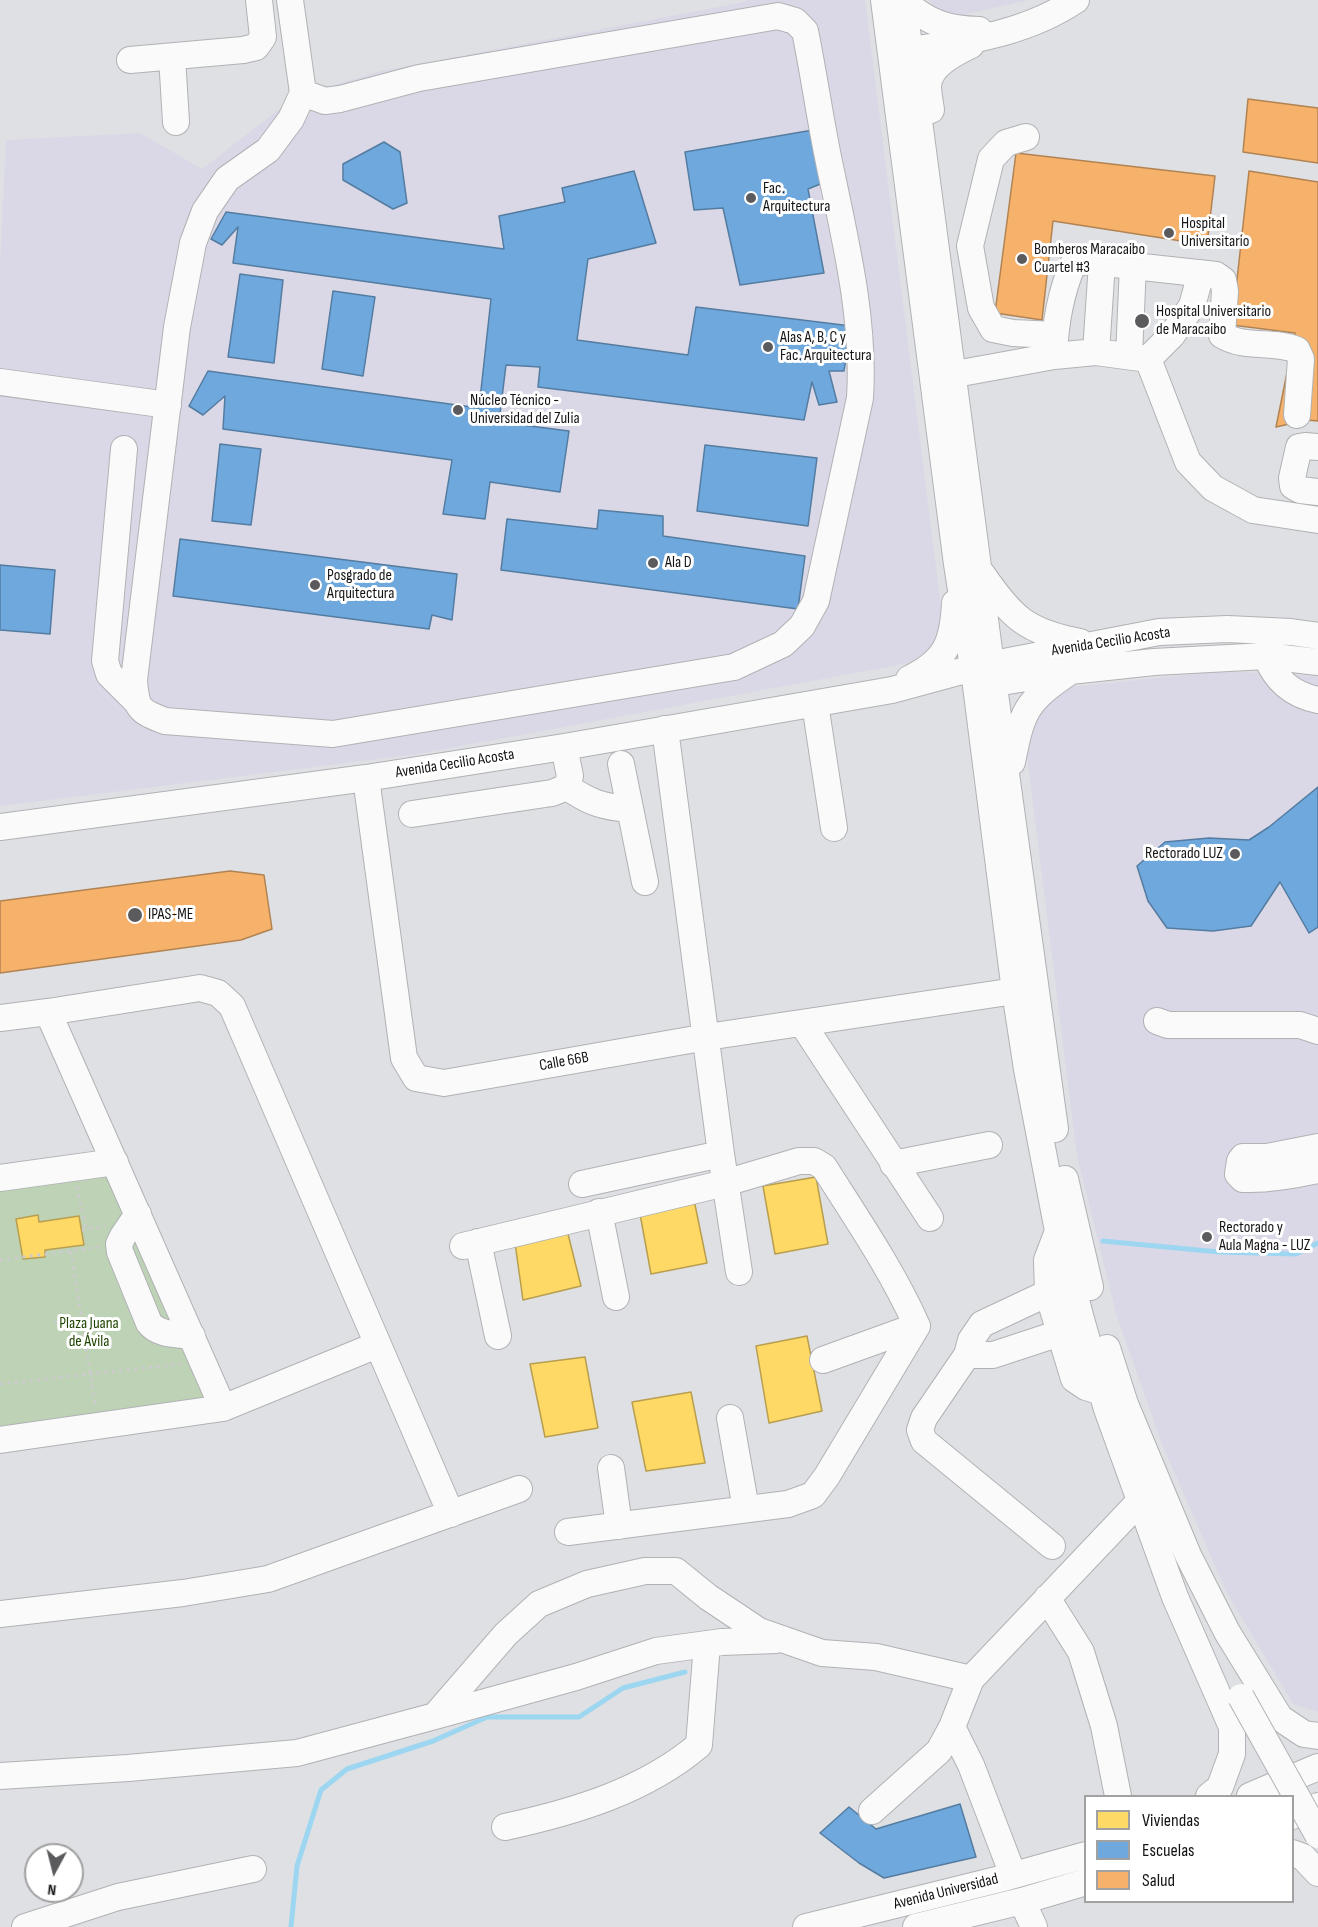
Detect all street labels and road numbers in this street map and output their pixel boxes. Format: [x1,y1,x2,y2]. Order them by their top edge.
street label: Avenida Cecilio Acosta [1050,623,1172,661]
street label: Avenida Cecilio Acosta [394,745,516,783]
street label: Calle 66B [538,1048,590,1076]
street label: Avenida Universidad [892,1870,1000,1914]

